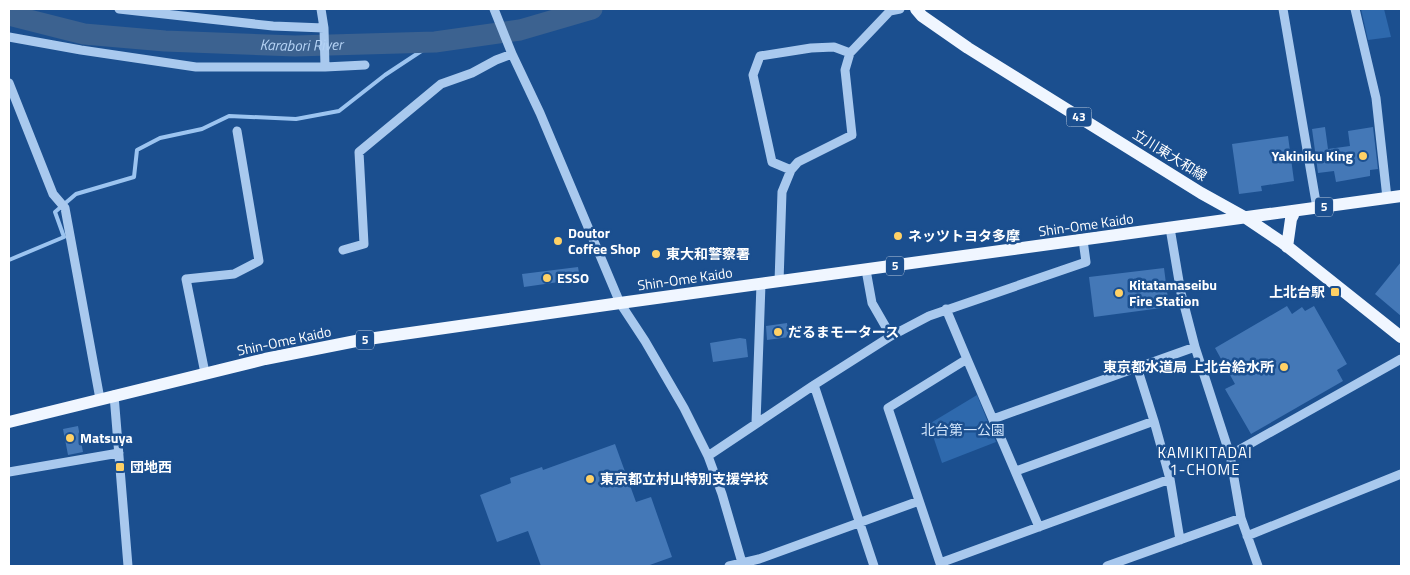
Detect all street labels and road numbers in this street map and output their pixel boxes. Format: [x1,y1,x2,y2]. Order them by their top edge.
road number: 43 [1066,108,1092,126]
street label: 立川東大和線 [1129,123,1211,186]
road number: 5 [1315,198,1333,216]
street label: Shin-Ome Kaido [1037,207,1135,242]
road number: 5 [886,256,904,276]
street label: Shin-Ome Kaido [636,261,734,296]
street label: Shin-Ome Kaido [235,320,333,361]
road number: 5 [356,330,374,350]

